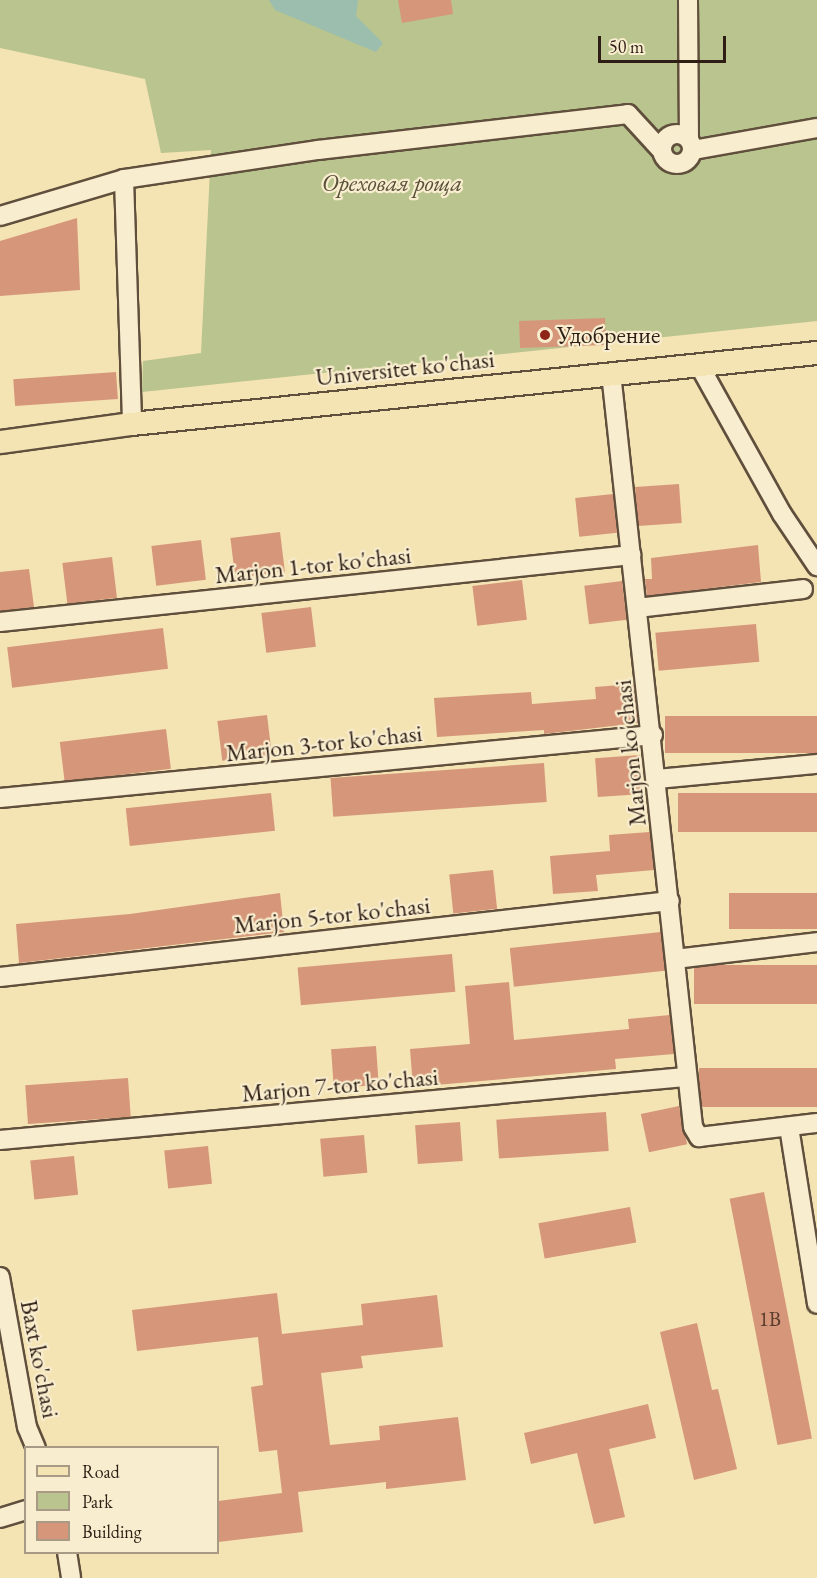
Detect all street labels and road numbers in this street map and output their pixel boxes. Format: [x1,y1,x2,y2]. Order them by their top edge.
street label: Universitet ko'chasi [314,344,496,392]
street label: Marjon 1-tor ko'chasi [213,540,413,590]
street label: Marjon ko'chasi [608,679,652,827]
street label: Marjon 3-tor ko'chasi [224,718,424,768]
street label: Marjon 5-tor ko'chasi [232,890,432,940]
street label: Marjon 7-tor ko'chasi [241,1062,439,1108]
street label: Baxt ko'chasi [14,1298,66,1420]

